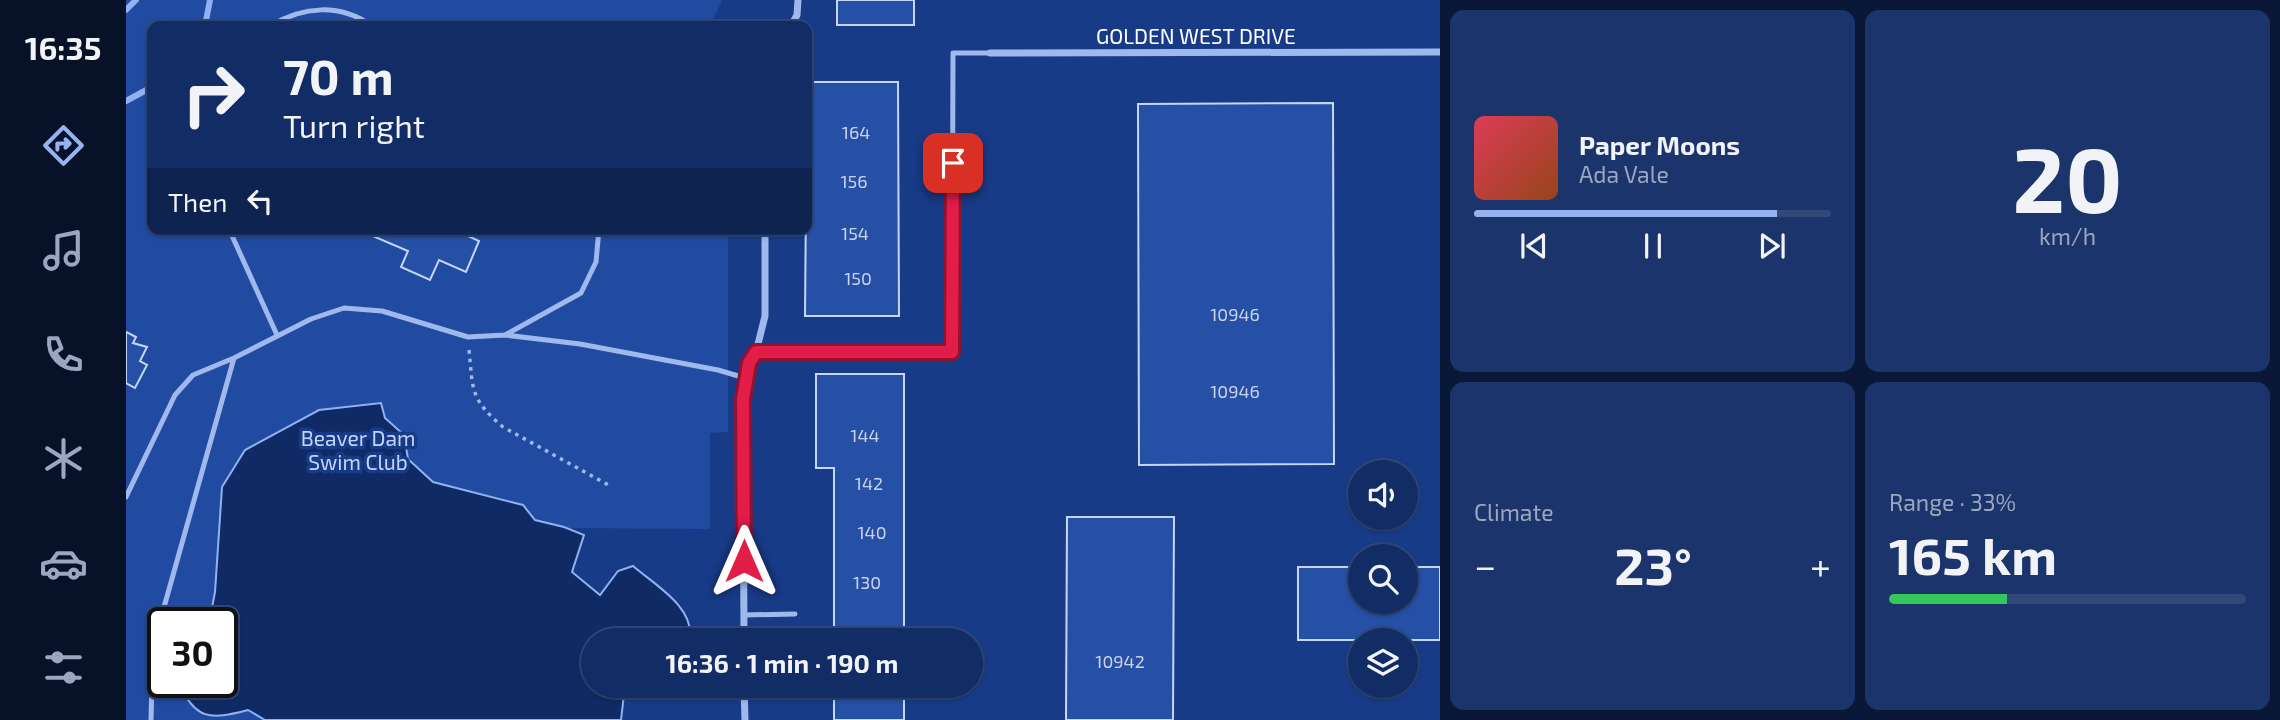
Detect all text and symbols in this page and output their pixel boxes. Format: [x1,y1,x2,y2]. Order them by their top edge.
street label: GOLDEN WEST DRIVE [1096,23,1296,48]
text: 16:35 [25,28,101,66]
text: 70 m [283,46,394,105]
icon: right [168,49,259,140]
text: Turn right [283,106,425,144]
icon: directions [39,121,88,170]
house number: 164 [842,121,870,143]
text: 20 [2012,122,2123,231]
text: Paper Moons [1579,129,1740,160]
pin [923,133,983,193]
icon: arrive [934,144,972,182]
text: Ada Vale [1579,160,1669,188]
house number: 156 [840,170,868,192]
icon: left [241,182,279,220]
text: Then [168,186,227,217]
house number: 154 [841,222,869,244]
text: km/h [2039,222,2096,250]
icon: music [39,226,88,275]
icon: previous [1515,227,1553,265]
icon: pause [1634,227,1672,265]
icon: next [1753,227,1791,265]
house number: 150 [844,267,872,289]
house number: 10946 [1210,303,1260,325]
icon: phone [39,330,88,379]
house number: 10946 [1210,380,1260,402]
house number: 144 [850,424,880,446]
park label: Beaver Dam Swim Club [301,425,415,474]
icon: climate [39,434,88,483]
map controls [1348,460,1418,698]
button: sound [1348,460,1418,530]
house number: 142 [855,472,883,494]
text: Range · 33% [1889,488,2016,516]
text: Climate [1474,498,1554,526]
house number: 140 [857,521,887,543]
text: 165 km [1889,523,2057,585]
position arrow [707,524,781,598]
text: 23° [1614,533,1692,595]
icon: car [39,539,88,588]
text: − [1474,542,1496,588]
text: + [1810,542,1831,588]
button: search [1348,544,1418,614]
house number: 130 [853,571,881,593]
speed limit sign: 30 [147,607,238,698]
button: layers [1348,628,1418,698]
icon: filters [39,643,88,692]
text: 16:36 · 1 min · 190 m [666,647,898,678]
house number: 10942 [1095,650,1145,672]

